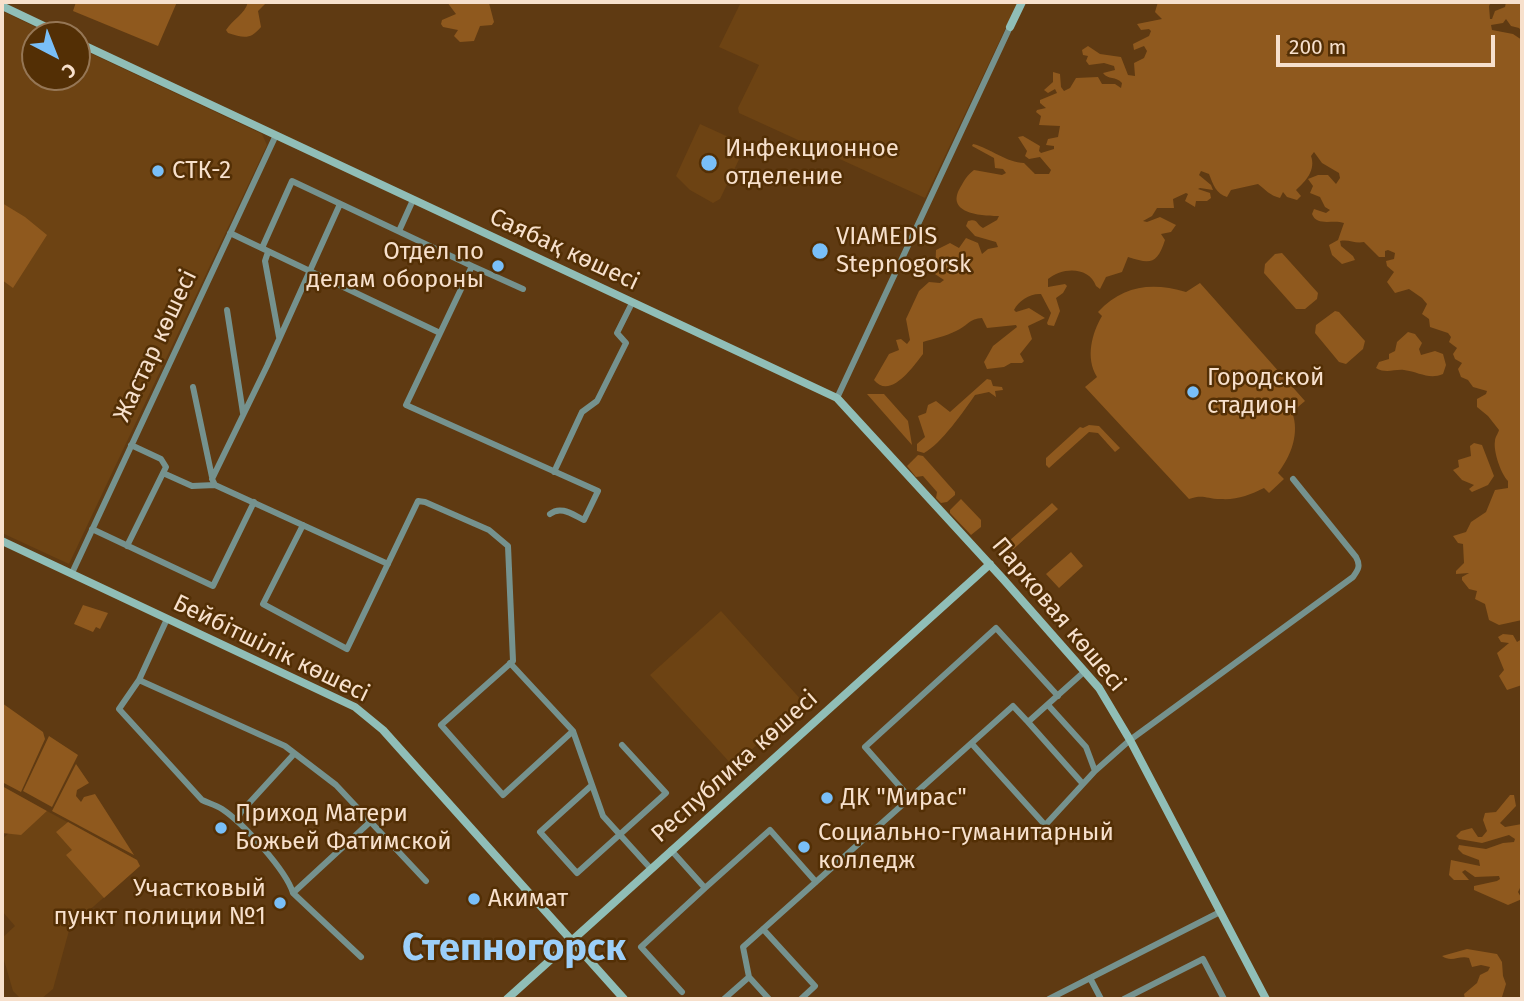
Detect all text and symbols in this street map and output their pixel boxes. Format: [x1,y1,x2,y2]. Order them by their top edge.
north arrow [21,21,91,91]
scale bar [1279,21,1498,65]
text: 200 m [1289,34,1346,60]
text: С [57,58,81,83]
place label: Инфекционное отделение [725,135,899,191]
marker: Инфекционное отделение [699,153,719,173]
place label: СТК-2 [172,157,231,185]
marker: СТК-2 [150,163,166,179]
street label: Саябақ көшесі [485,203,643,297]
place label: VIAMEDIS Stepnogorsk [836,223,971,279]
place label: Отдел по делам обороны [306,238,484,294]
marker: VIAMEDIS Stepnogorsk [810,241,830,261]
marker: Отдел по делам обороны [490,258,506,274]
street label: Жастар көшесі [108,265,204,427]
place label: Городской стадион [1207,364,1324,420]
marker: Городской стадион [1185,384,1201,400]
street label: Парковая көшесі [985,532,1131,698]
street label: Бейбітшілік көшесі [168,589,374,709]
street label: Республика көшесі [646,685,824,849]
place label: ДК "Мирас" [841,784,967,812]
marker: ДК "Мирас" [819,790,835,806]
place label: Приход Матери Божьей Фатимской [235,800,452,856]
place label: Социально-гуманитарный колледж [818,819,1114,875]
marker: Приход Матери Божьей Фатимской [213,820,229,836]
marker: Социально-гуманитарный колледж [796,839,812,855]
place label: Участковый пункт полиции №1 [53,875,266,931]
place label: Акимат [488,885,568,913]
marker: Акимат [466,891,482,907]
marker: Участковый пункт полиции №1 [272,895,288,911]
district label: Степногорск [402,926,626,972]

